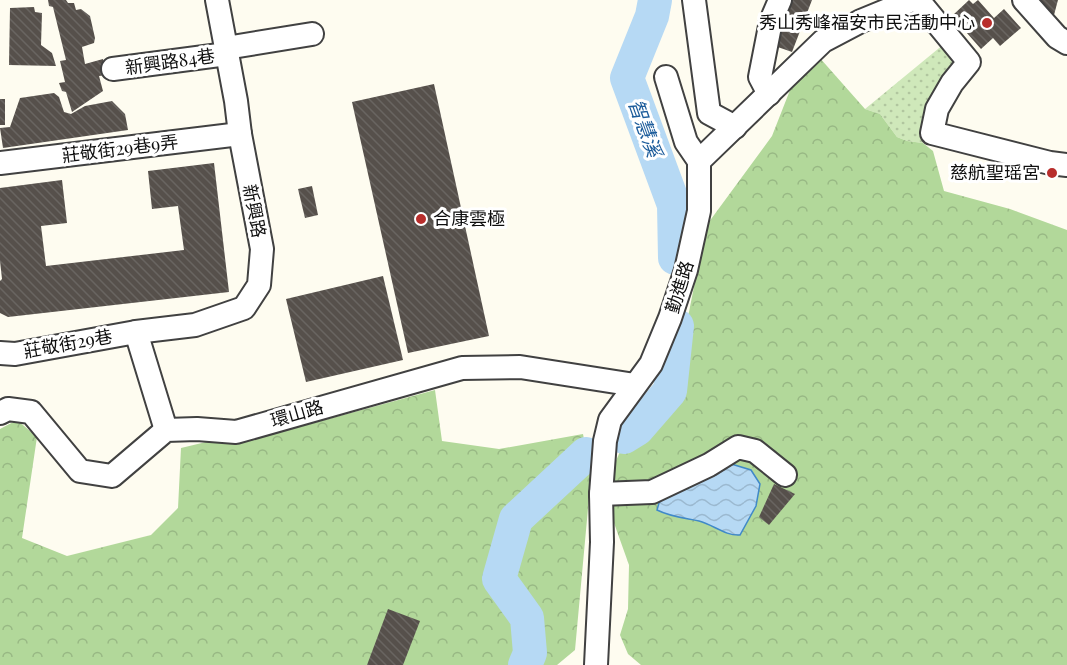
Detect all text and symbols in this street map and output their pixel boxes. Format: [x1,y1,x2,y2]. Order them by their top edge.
place label: 秀山秀峰福安市民活動中心 [759,10,975,34]
marker: 秀山秀峰福安市民活動中心 [980,16,994,30]
street label: 新興路84巷 [123,43,216,79]
water label: 智慧溪 [623,95,670,163]
street label: 莊敬街29巷9弄 [60,129,179,167]
place label: 慈航聖瑶宮 [950,160,1040,184]
marker: 慈航聖瑶宮 [1045,166,1059,180]
street label: 新興路 [238,182,272,240]
place label: 合康雲極 [433,206,505,230]
marker: 合康雲極 [414,212,428,226]
street label: 勤進路 [660,257,698,316]
street label: 莊敬街29巷 [22,323,114,363]
street label: 環山路 [267,394,326,432]

